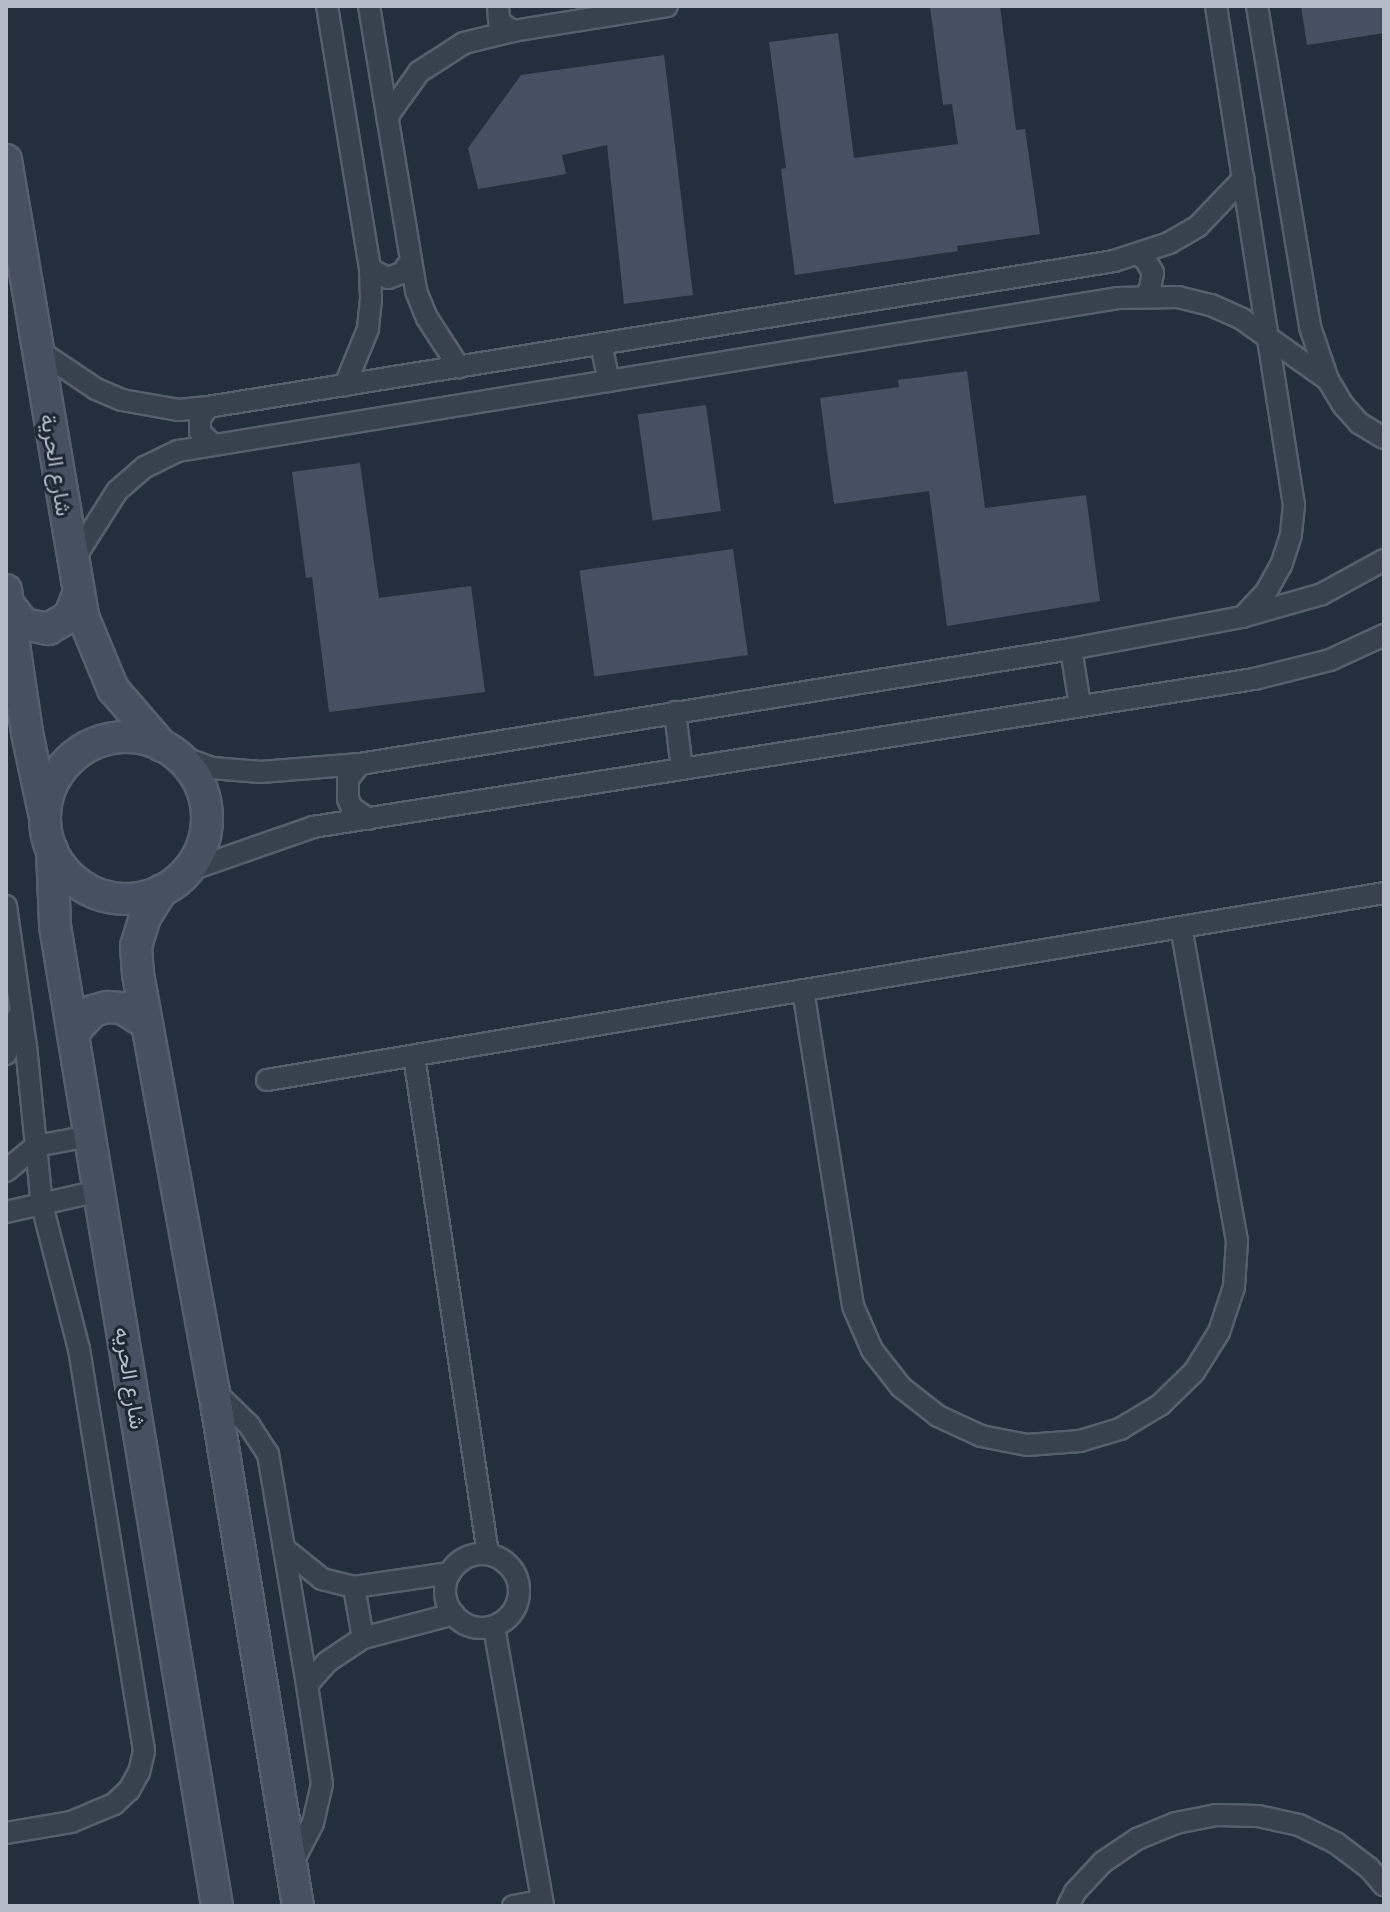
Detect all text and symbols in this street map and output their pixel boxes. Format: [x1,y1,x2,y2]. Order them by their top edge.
street label: شارع الحرية [35,412,77,518]
street label: شارع الحريه [109,1325,151,1431]

